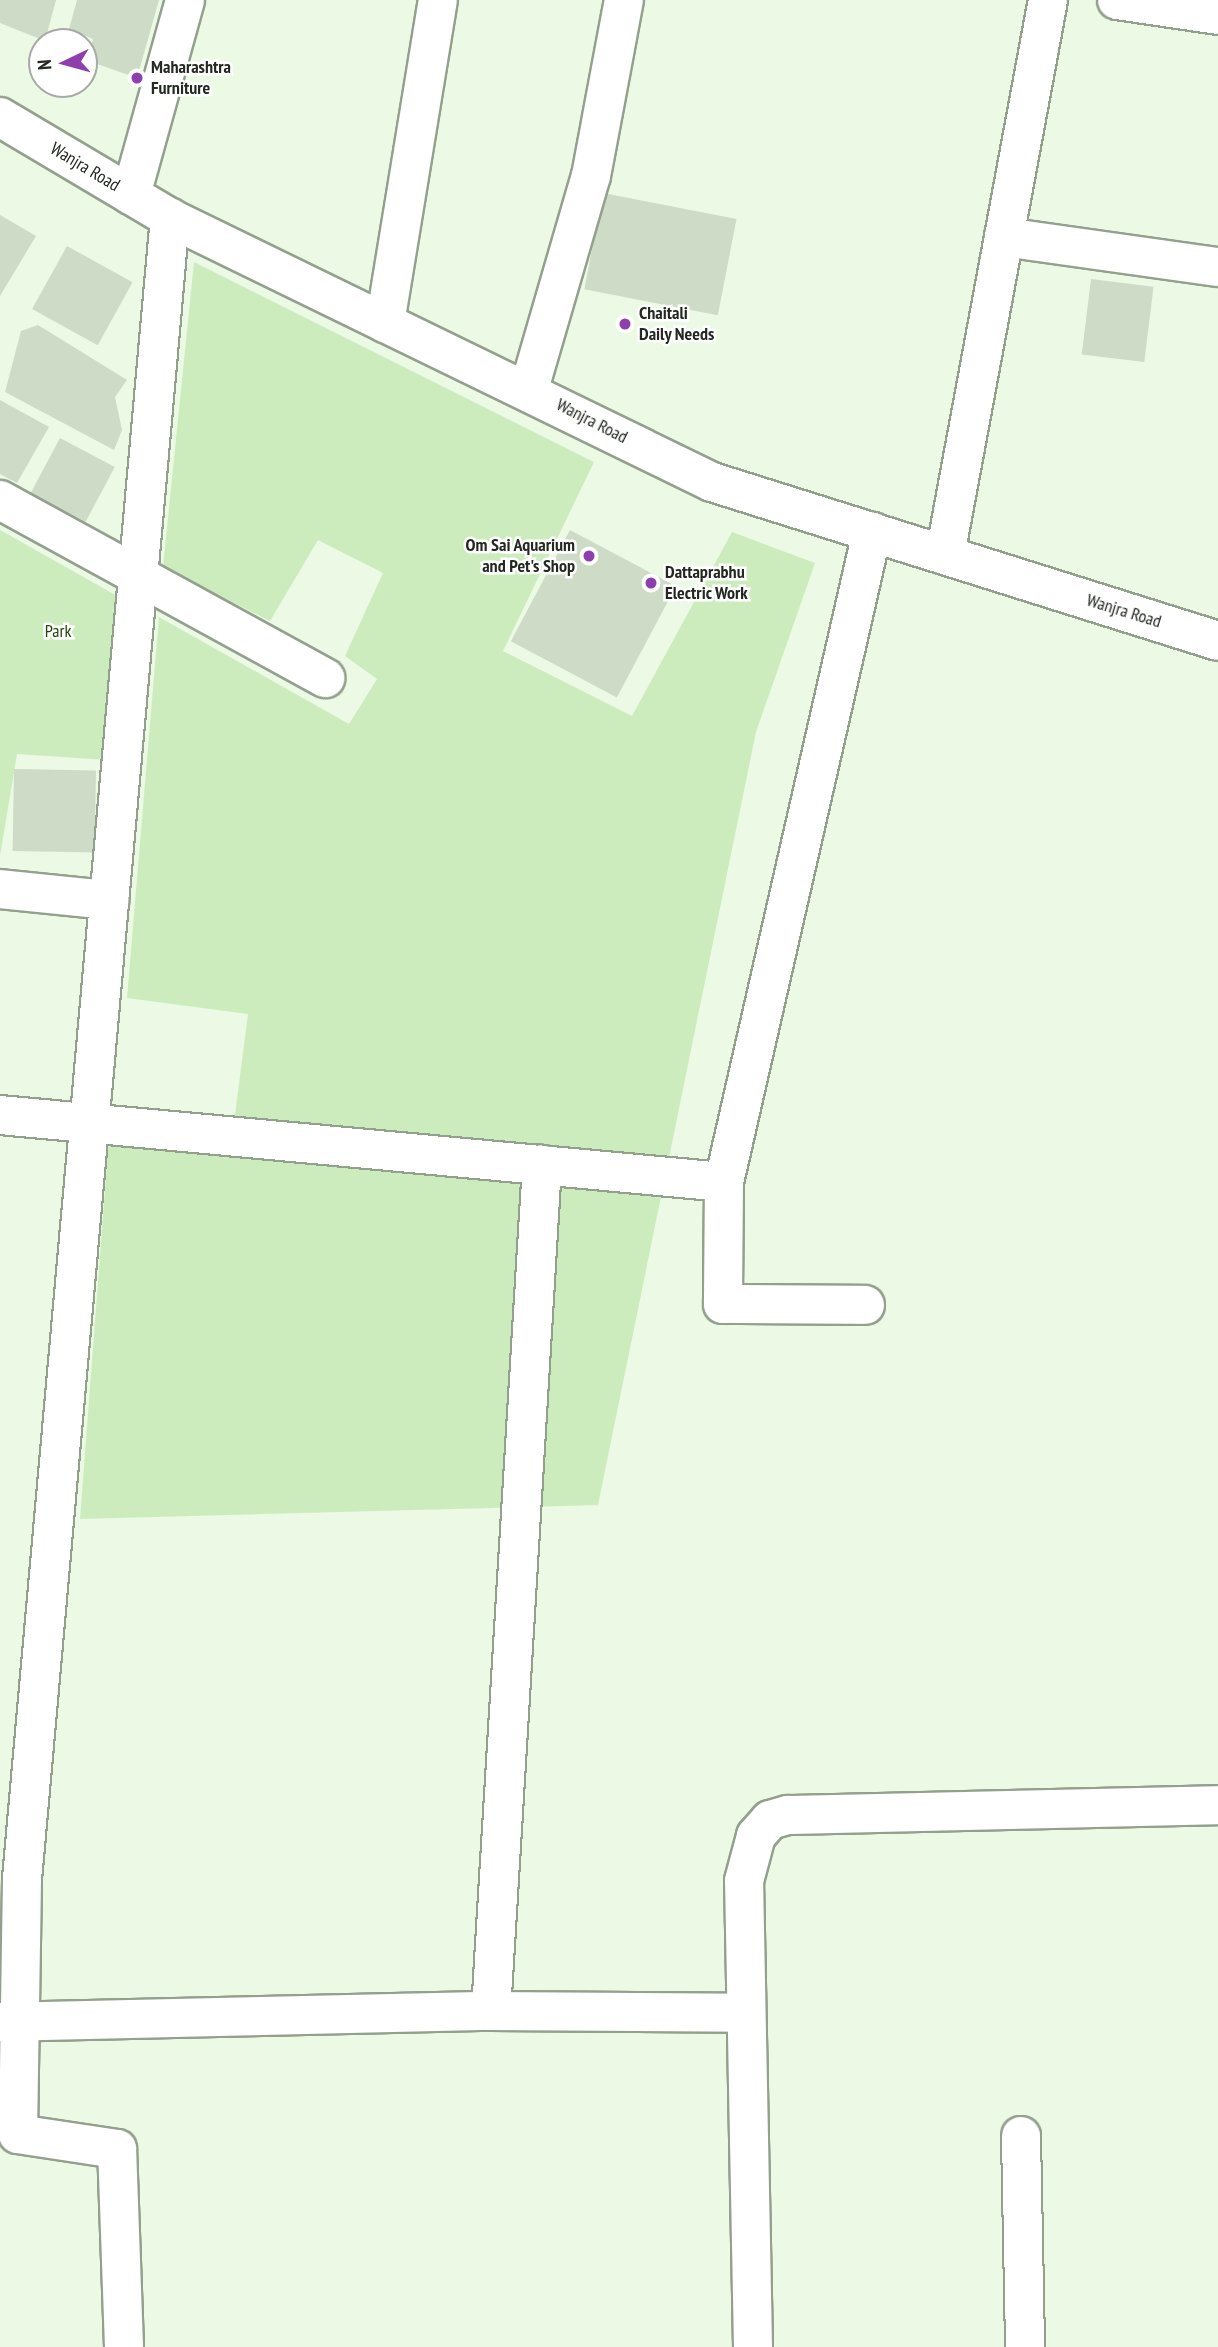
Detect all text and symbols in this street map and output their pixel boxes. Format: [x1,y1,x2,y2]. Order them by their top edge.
north arrow [28,28,98,98]
place label: Maharashtra Furniture [151,57,231,100]
text: N [32,59,56,71]
marker: Maharashtra Furniture [129,70,145,86]
street label: Wanjra Road [46,138,124,196]
place label: Chaitali Daily Needs [639,303,715,346]
marker: Chaitali Daily Needs [617,316,633,332]
street label: Wanjra Road [553,394,631,448]
place label: Om Sai Aquarium and Pet's Shop [465,535,575,578]
marker: Om Sai Aquarium and Pet's Shop [581,548,597,564]
place label: Dattaprabhu Electric Work [665,562,748,604]
marker: Dattaprabhu Electric Work [643,575,659,591]
street label: Wanjra Road [1084,589,1164,633]
park label: Park [45,620,71,642]

